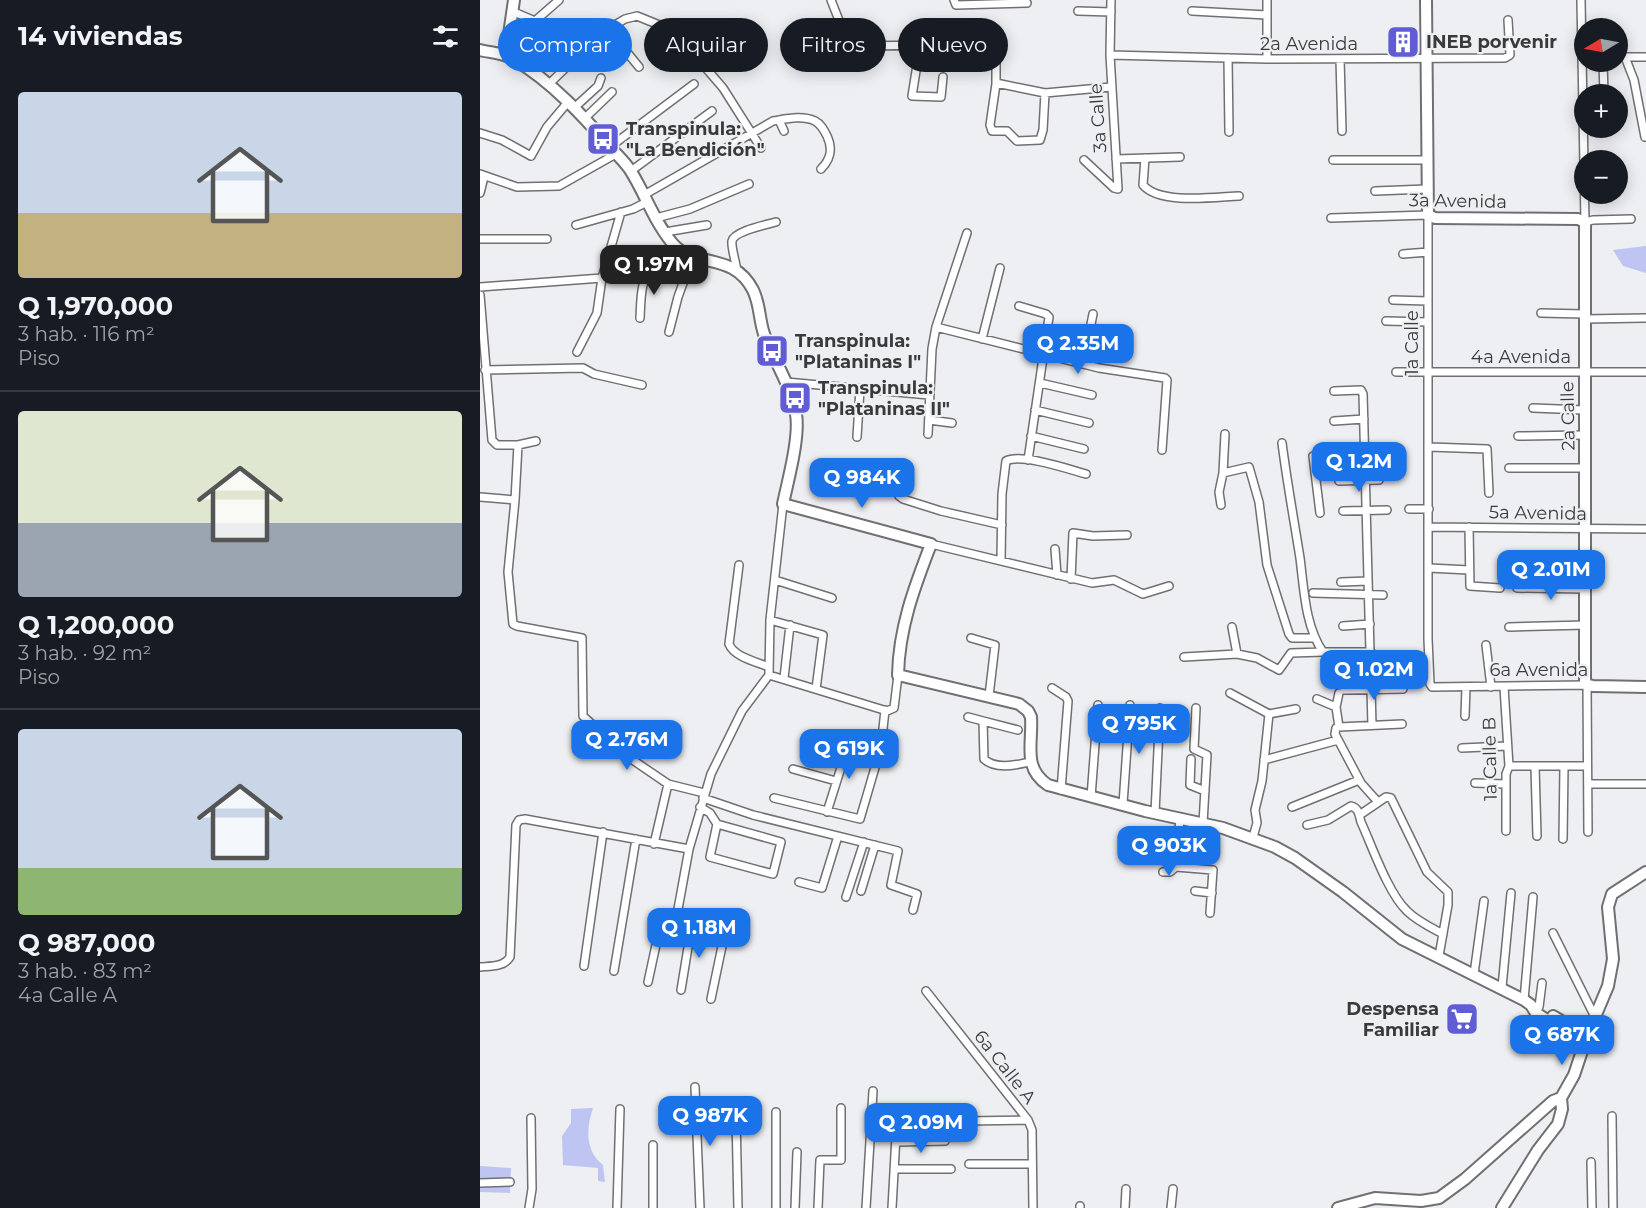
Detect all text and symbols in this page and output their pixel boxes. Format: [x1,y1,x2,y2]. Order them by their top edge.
chip: Comprar [498,18,632,72]
chip: Alquilar [644,18,768,72]
chip: Filtros [780,18,886,72]
chip: Nuevo [898,18,1008,72]
north arrow [1574,18,1628,72]
map controls [1574,18,1628,204]
text: 14 viviendas [18,20,183,52]
icon: filters [429,20,462,53]
building icon: INEB porvenir [1385,24,1421,60]
place label: INEB porvenir [1426,31,1557,53]
street label: 2a Avenida [1260,33,1358,55]
street label: 3a Calle [1085,83,1111,153]
button: + [1574,84,1628,138]
place label: Transpinula: "La Bendición" [626,118,765,161]
bus stop icon: Transpinula: "La Bendición" [585,121,621,157]
icon: home [186,131,294,239]
button: − [1574,150,1628,204]
street label: 3a Avenida [1409,189,1507,213]
pin: Q 1.97M [599,245,709,296]
text: Q 1.97M [614,252,694,276]
text: Q 1,970,000 [18,290,173,322]
street label: 1a Calle [1401,310,1423,376]
text: 3 hab. · 116 m² [18,322,155,346]
pin: Q 2.35M [1023,324,1133,375]
place label: Transpinula: "Plataninas I" [795,330,921,373]
text: Q 2.35M [1037,331,1119,355]
bus stop icon: Transpinula: "Plataninas I" [754,333,790,369]
text: Piso [18,346,60,370]
street label: 4a Avenida [1471,346,1571,368]
place label: Transpinula: "Plataninas II" [818,377,950,420]
bus stop icon: Transpinula: "Plataninas II" [777,380,813,416]
street label: 2a Calle [1556,381,1580,451]
pin: Q 1.2M [1310,442,1408,493]
text: Q 1.2M [1326,449,1392,473]
icon: home [186,450,294,558]
pin: Q 984K [813,458,911,509]
text: Q 984K [823,465,901,489]
street label: 5a Avenida [1489,501,1587,525]
pin: Q 2.01M [1496,550,1606,601]
text: Q 2.01M [1511,557,1591,581]
text: Q 1,200,000 [18,609,174,641]
text: 3 hab. · 92 m² [18,641,151,665]
pin: Q 1.02M [1319,650,1429,701]
text: Q 1.02M [1334,657,1414,681]
street label: 6a Avenida [1490,659,1588,681]
text: Piso [18,665,60,689]
pin: Q 795K [1090,704,1188,755]
text: Q 795K [1102,711,1176,735]
street label: 1a Calle B [1478,717,1502,801]
pin: Q 2.76M [572,720,682,771]
text: Q 2.76M [585,727,669,751]
pin: Q 619K [800,729,898,780]
text: Q 619K [814,736,884,760]
icon: home [186,768,294,876]
pin: Q 903K [1120,826,1218,877]
text: Q 903K [1131,833,1207,857]
pin: Q 1.18M [644,908,754,959]
text: Q 1.18M [661,915,737,939]
text: Q 987,000 [18,927,155,959]
text: 3 hab. · 83 m² [18,959,152,983]
text: 4a Calle A [18,983,117,1007]
place label: Despensa Familiar [1346,998,1439,1041]
supermarket icon: Despensa Familiar [1444,1001,1480,1037]
pin: Q 687K [1513,1015,1611,1066]
text: Q 687K [1524,1022,1600,1046]
street label: 6a Calle A [969,1026,1041,1108]
pin: Q 987K [661,1096,759,1147]
text: Q 987K [672,1103,748,1127]
pin: Q 2.09M [866,1103,976,1154]
text: Q 2.09M [879,1110,963,1134]

